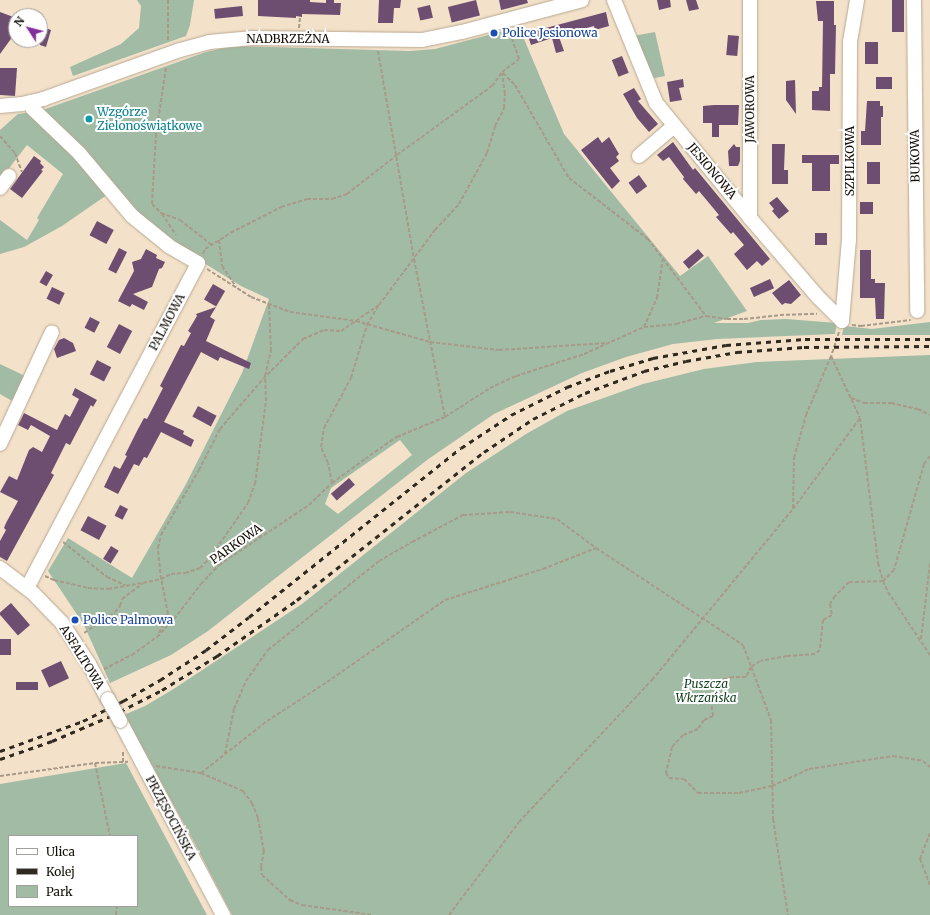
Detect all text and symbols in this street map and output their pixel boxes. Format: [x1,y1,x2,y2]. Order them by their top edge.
north arrow [8,8,48,48]
text: N [11,14,27,29]
place label: Police Jesionowa [502,26,598,40]
marker: Police Jesionowa [489,28,499,38]
street label: NADBRZEŻNA [246,32,330,46]
street label: JAWOROWA [743,75,757,143]
place label: Wzgórze Zielonoświątkowe [97,105,202,133]
marker: Wzgórze Zielonoświątkowe [84,114,94,124]
street label: SZPILKOWA [843,126,857,196]
street label: BUKOWA [907,129,923,183]
street label: JESIONOWA [684,140,740,202]
street label: PALMOWA [146,291,188,353]
street label: PARKOWA [207,521,265,567]
place label: Police Palmowa [83,613,173,627]
marker: Police Palmowa [70,615,80,625]
street label: ASFALTOWA [57,622,107,692]
park label: Puszcza Wkrzańska [675,677,737,705]
street label: PRZĘSOCIŃSKA [143,773,199,863]
legend [8,835,138,907]
text: Ulica [46,844,75,859]
text: Kolej [46,864,75,879]
text: Park [46,884,73,899]

